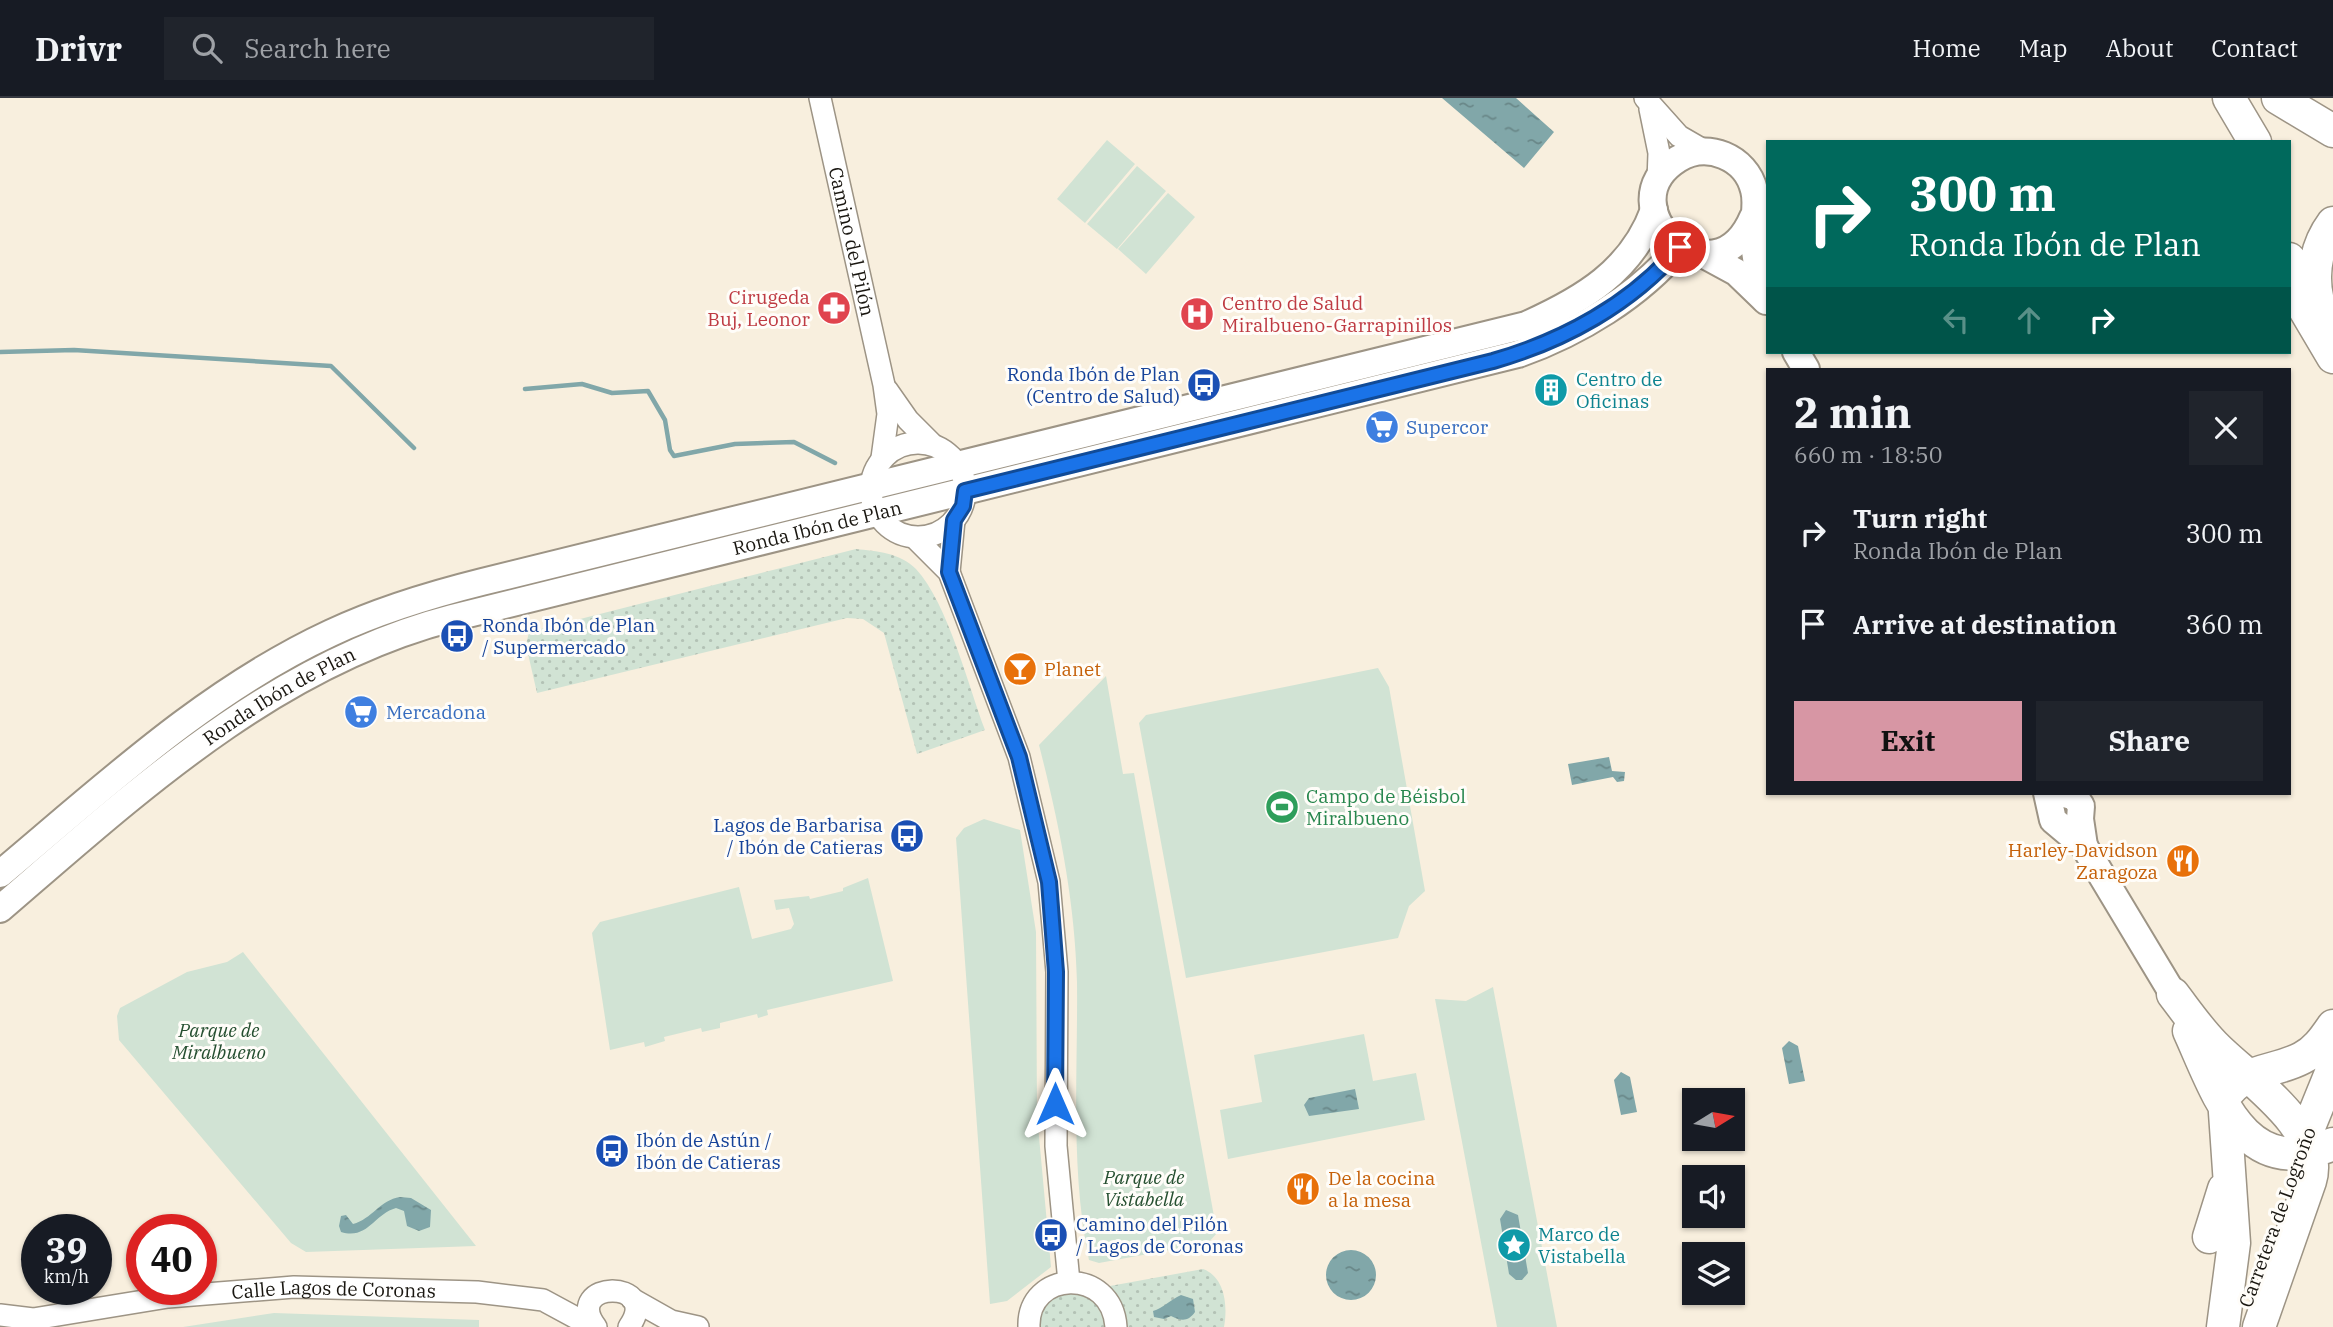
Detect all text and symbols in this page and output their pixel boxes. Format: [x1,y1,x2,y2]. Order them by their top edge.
search box [164,17,654,80]
text: Drivr [35,27,122,70]
icon: search [188,29,226,67]
text: Search here [244,31,391,65]
text: Home [1913,32,1981,64]
text: Map [2019,32,2067,64]
text: About [2105,32,2173,64]
text: Contact [2211,32,2298,64]
text: 300 m [1909,161,2056,224]
street label: Camino del Pilón [824,165,880,318]
icon: right [1794,168,1885,259]
pin [1650,217,1710,277]
text: Ronda Ibón de Plan [1909,223,2201,265]
icon: arrive [1661,228,1699,266]
place label: Cirugeda Buj, Leonor [707,285,811,331]
pharmacy icon: Cirugeda Buj, Leonor [815,289,853,327]
place label: Centro de Salud Miralbueno-Garrapinillos [1222,291,1452,337]
hospital icon: Centro de Salud Miralbueno-Garrapinillos [1178,295,1216,333]
icon: left [1937,301,1975,339]
icon: ahead [2010,301,2048,339]
icon: right [2083,301,2121,339]
place label: Ronda Ibón de Plan (Centro de Salud) [1007,362,1180,408]
bus stop icon: Ronda Ibón de Plan (Centro de Salud) [1185,366,1223,404]
place label: Centro de Oficinas [1576,367,1662,413]
building icon: Centro de Oficinas [1532,371,1570,409]
text: 2 min [1794,385,1912,440]
button: close [2189,391,2263,465]
supermarket icon: Supercor [1363,408,1401,446]
place label: Supercor [1406,415,1489,439]
text: 660 m · 18:50 [1794,439,1943,469]
street label: Ronda Ibón de Plan [730,495,904,560]
text: Turn right [1853,501,1987,535]
icon: right [1794,514,1832,552]
text: 300 m [2185,516,2263,550]
text: Ronda Ibón de Plan [1853,535,2063,565]
icon: arrive [1794,605,1832,643]
text: Arrive at destination [1853,607,2117,641]
text: 360 m [2185,607,2263,641]
place label: Ronda Ibón de Plan / Supermercado [482,613,655,659]
bus stop icon: Ronda Ibón de Plan / Supermercado [438,617,476,655]
street label: Ronda Ibón de Plan [198,642,359,750]
bar icon: Planet [1001,650,1039,688]
place label: Planet [1044,657,1101,681]
supermarket icon: Mercadona [342,693,380,731]
place label: Mercadona [386,700,486,724]
button: Exit [1794,701,2022,781]
button: Share [2036,701,2263,781]
place label: Campo de Béisbol Miralbueno [1306,784,1466,830]
sports icon: Campo de Béisbol Miralbueno [1263,788,1301,826]
place label: Lagos de Barbarisa / Ibón de Catieras [713,813,883,859]
bus stop icon: Lagos de Barbarisa / Ibón de Catieras [888,817,926,855]
place label: Harley-Davidson Zaragoza [2008,838,2158,884]
restaurant icon: Harley-Davidson Zaragoza [2164,842,2202,880]
park label: Parque de Miralbueno [171,1018,266,1064]
position arrow [1018,1067,1092,1141]
north arrow [1682,1088,1745,1152]
map controls [1682,1088,1745,1305]
street label: Carretera de Logroño [2233,1124,2321,1310]
place label: Ibón de Astún / Ibón de Catieras [636,1128,781,1174]
bus stop icon: Ibón de Astún / Ibón de Catieras [593,1132,631,1170]
park label: Parque de Vistabella [1102,1165,1185,1211]
button: sound [1682,1165,1745,1228]
place label: De la cocina a la mesa [1328,1166,1435,1212]
restaurant icon: De la cocina a la mesa [1284,1170,1322,1208]
place label: Camino del Pilón / Lagos de Coronas [1076,1212,1243,1258]
speed limit sign: 40 [126,1214,217,1305]
bus stop icon: Camino del Pilón / Lagos de Coronas [1032,1216,1070,1254]
place label: Marco de Vistabella [1538,1222,1626,1268]
place icon: Marco de Vistabella [1495,1226,1533,1264]
text: 39 [45,1227,88,1273]
button: layers [1682,1242,1745,1305]
text: km/h [44,1265,89,1288]
street label: Calle Lagos de Coronas [230,1275,436,1304]

